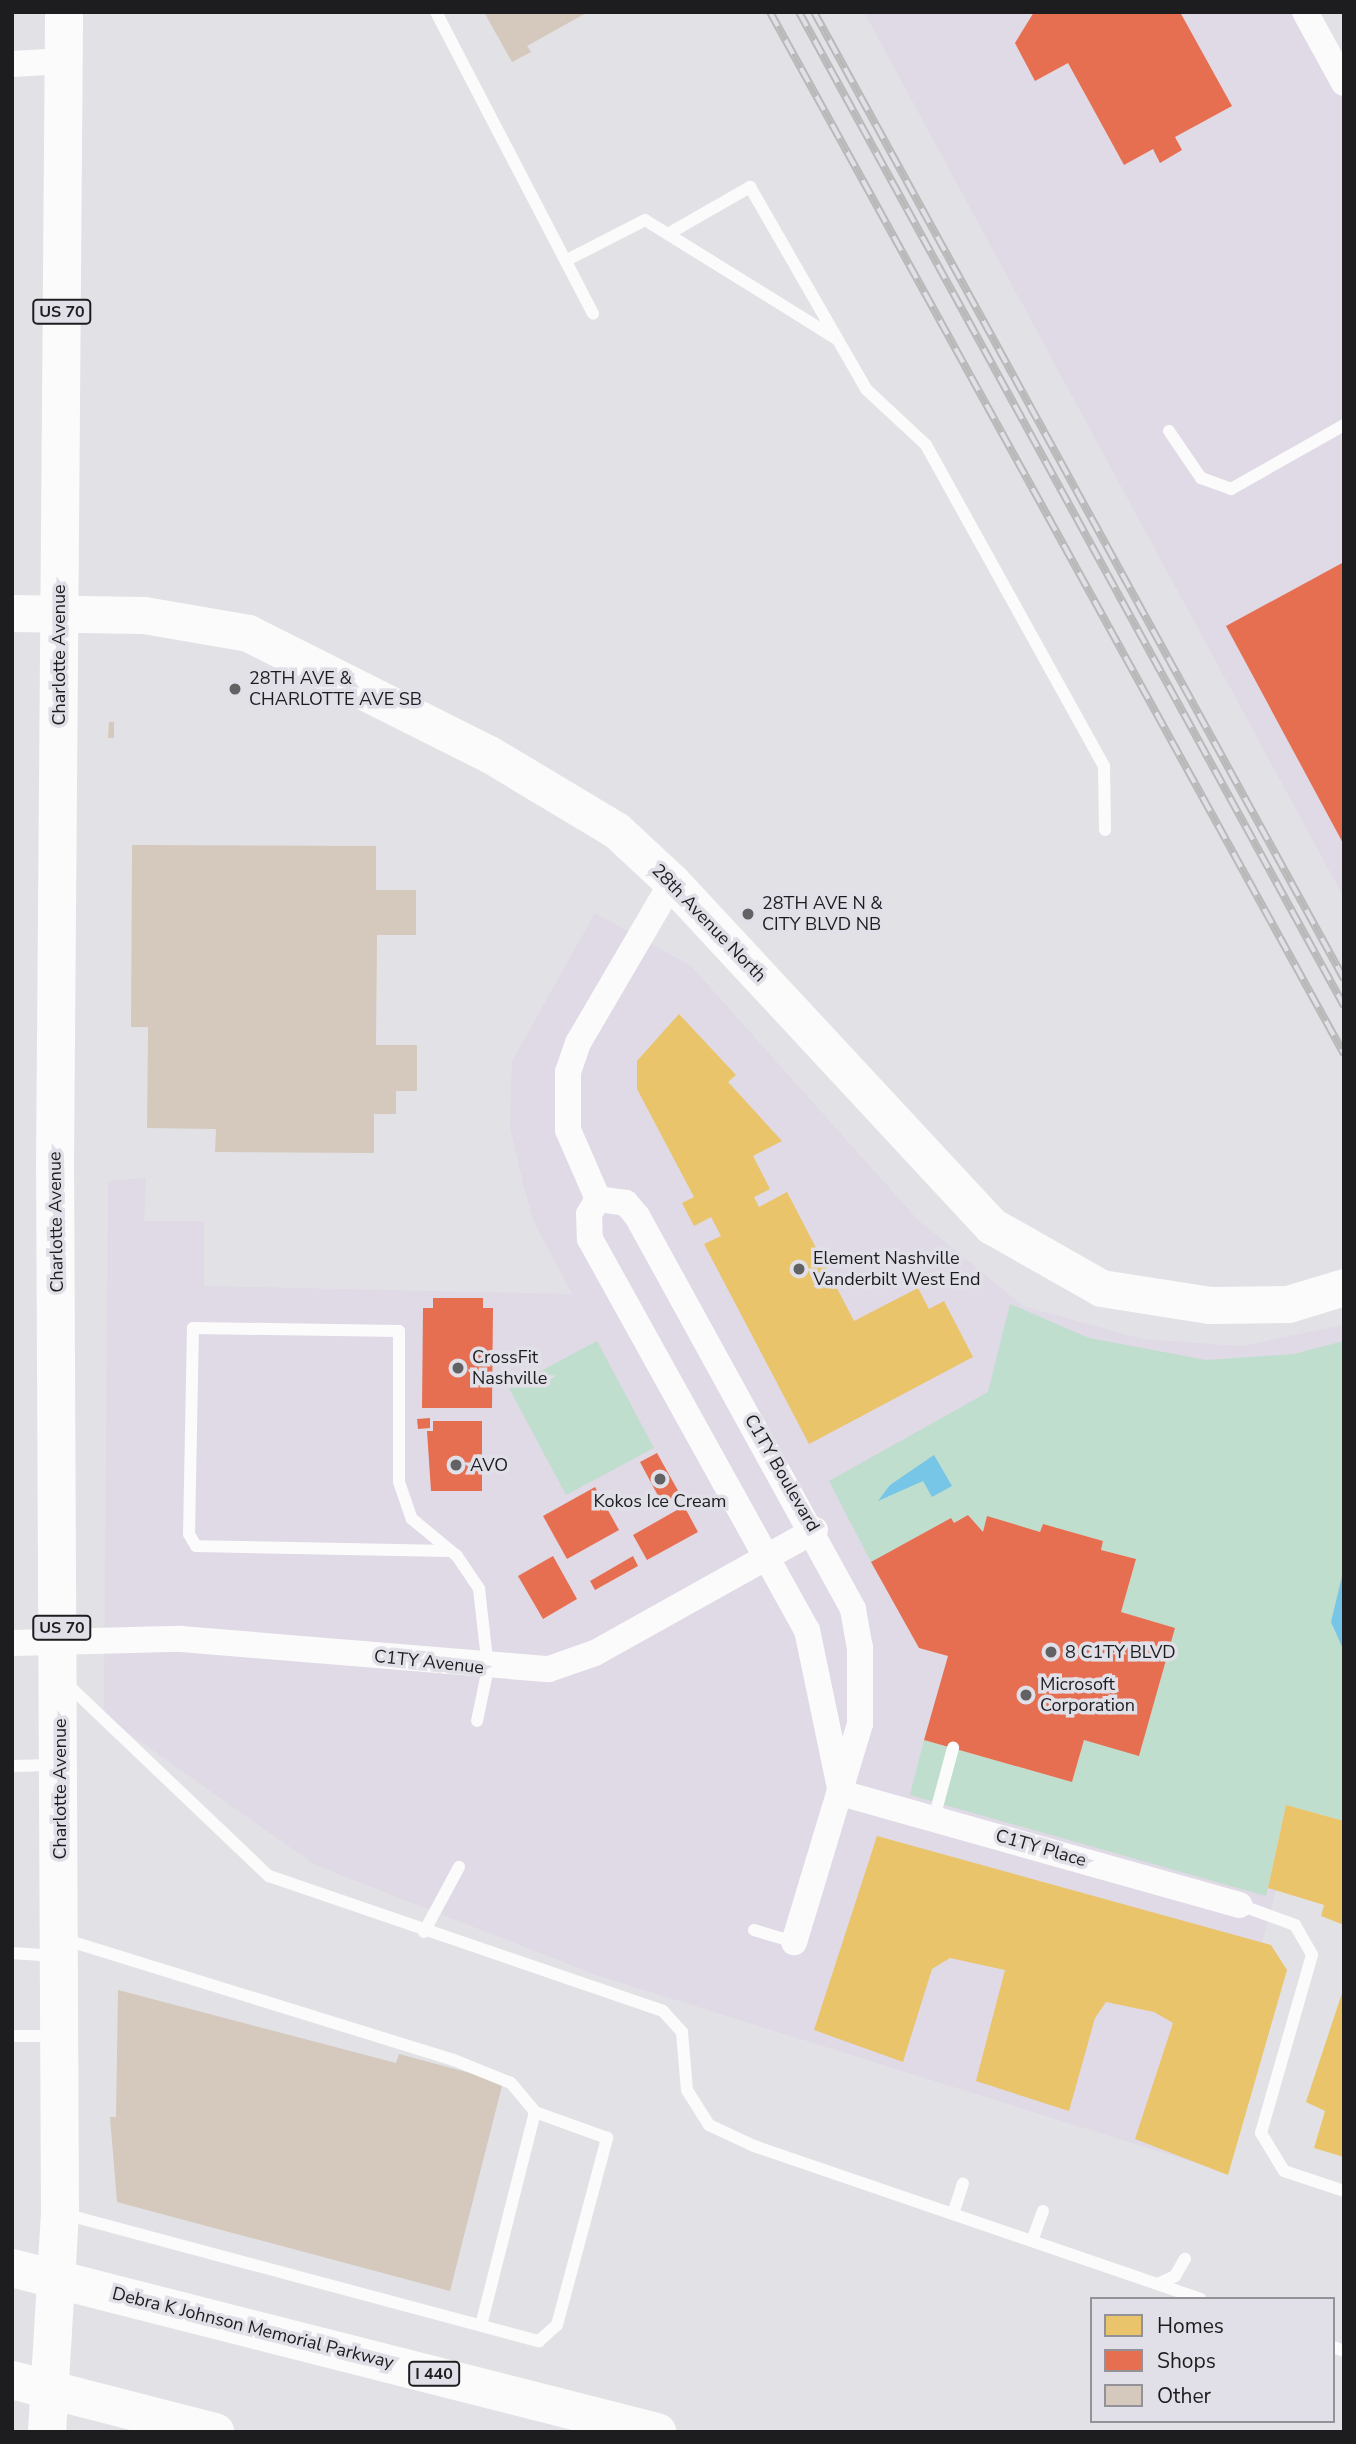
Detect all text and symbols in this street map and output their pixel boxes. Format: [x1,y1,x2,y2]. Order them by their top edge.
road number: US 70 [32,300,92,324]
street label: Charlotte Avenue [48,584,70,726]
place label: 28TH AVE & CHARLOTTE AVE SB [249,668,422,710]
marker: 28TH AVE & CHARLOTTE AVE SB [227,681,243,697]
street label: 28th Avenue North [647,860,771,986]
place label: 28TH AVE N & CITY BLVD NB [762,893,883,936]
marker: 28TH AVE N & CITY BLVD NB [740,906,756,922]
street label: Charlotte Avenue [44,1151,68,1293]
place label: Element Nashville Vanderbilt West End [813,1248,980,1290]
marker: Element Nashville Vanderbilt West End [791,1261,807,1277]
place label: CrossFit Nashville [472,1347,547,1390]
marker: CrossFit Nashville [450,1360,466,1376]
street label: C1TY Boulevard [740,1411,824,1535]
place label: AVO [470,1454,508,1476]
marker: AVO [448,1457,464,1473]
marker: Kokos Ice Cream [652,1471,668,1487]
place label: Kokos Ice Cream [593,1490,727,1512]
road number: US 70 [32,1616,92,1640]
place label: 8 C1TY BLVD [1065,1641,1176,1663]
marker: 8 C1TY BLVD [1043,1644,1059,1660]
street label: C1TY Avenue [373,1645,485,1679]
place label: Microsoft Corporation [1040,1674,1135,1716]
marker: Microsoft Corporation [1018,1687,1034,1703]
street label: Charlotte Avenue [49,1718,71,1860]
street label: C1TY Place [993,1825,1089,1871]
street label: Debra K Johnson Memorial Parkway [110,2283,396,2373]
legend [1090,2297,1335,2423]
text: Homes [1157,2312,1224,2340]
text: Shops [1157,2347,1216,2375]
road number: I 440 [408,2362,460,2386]
text: Other [1157,2382,1211,2410]

